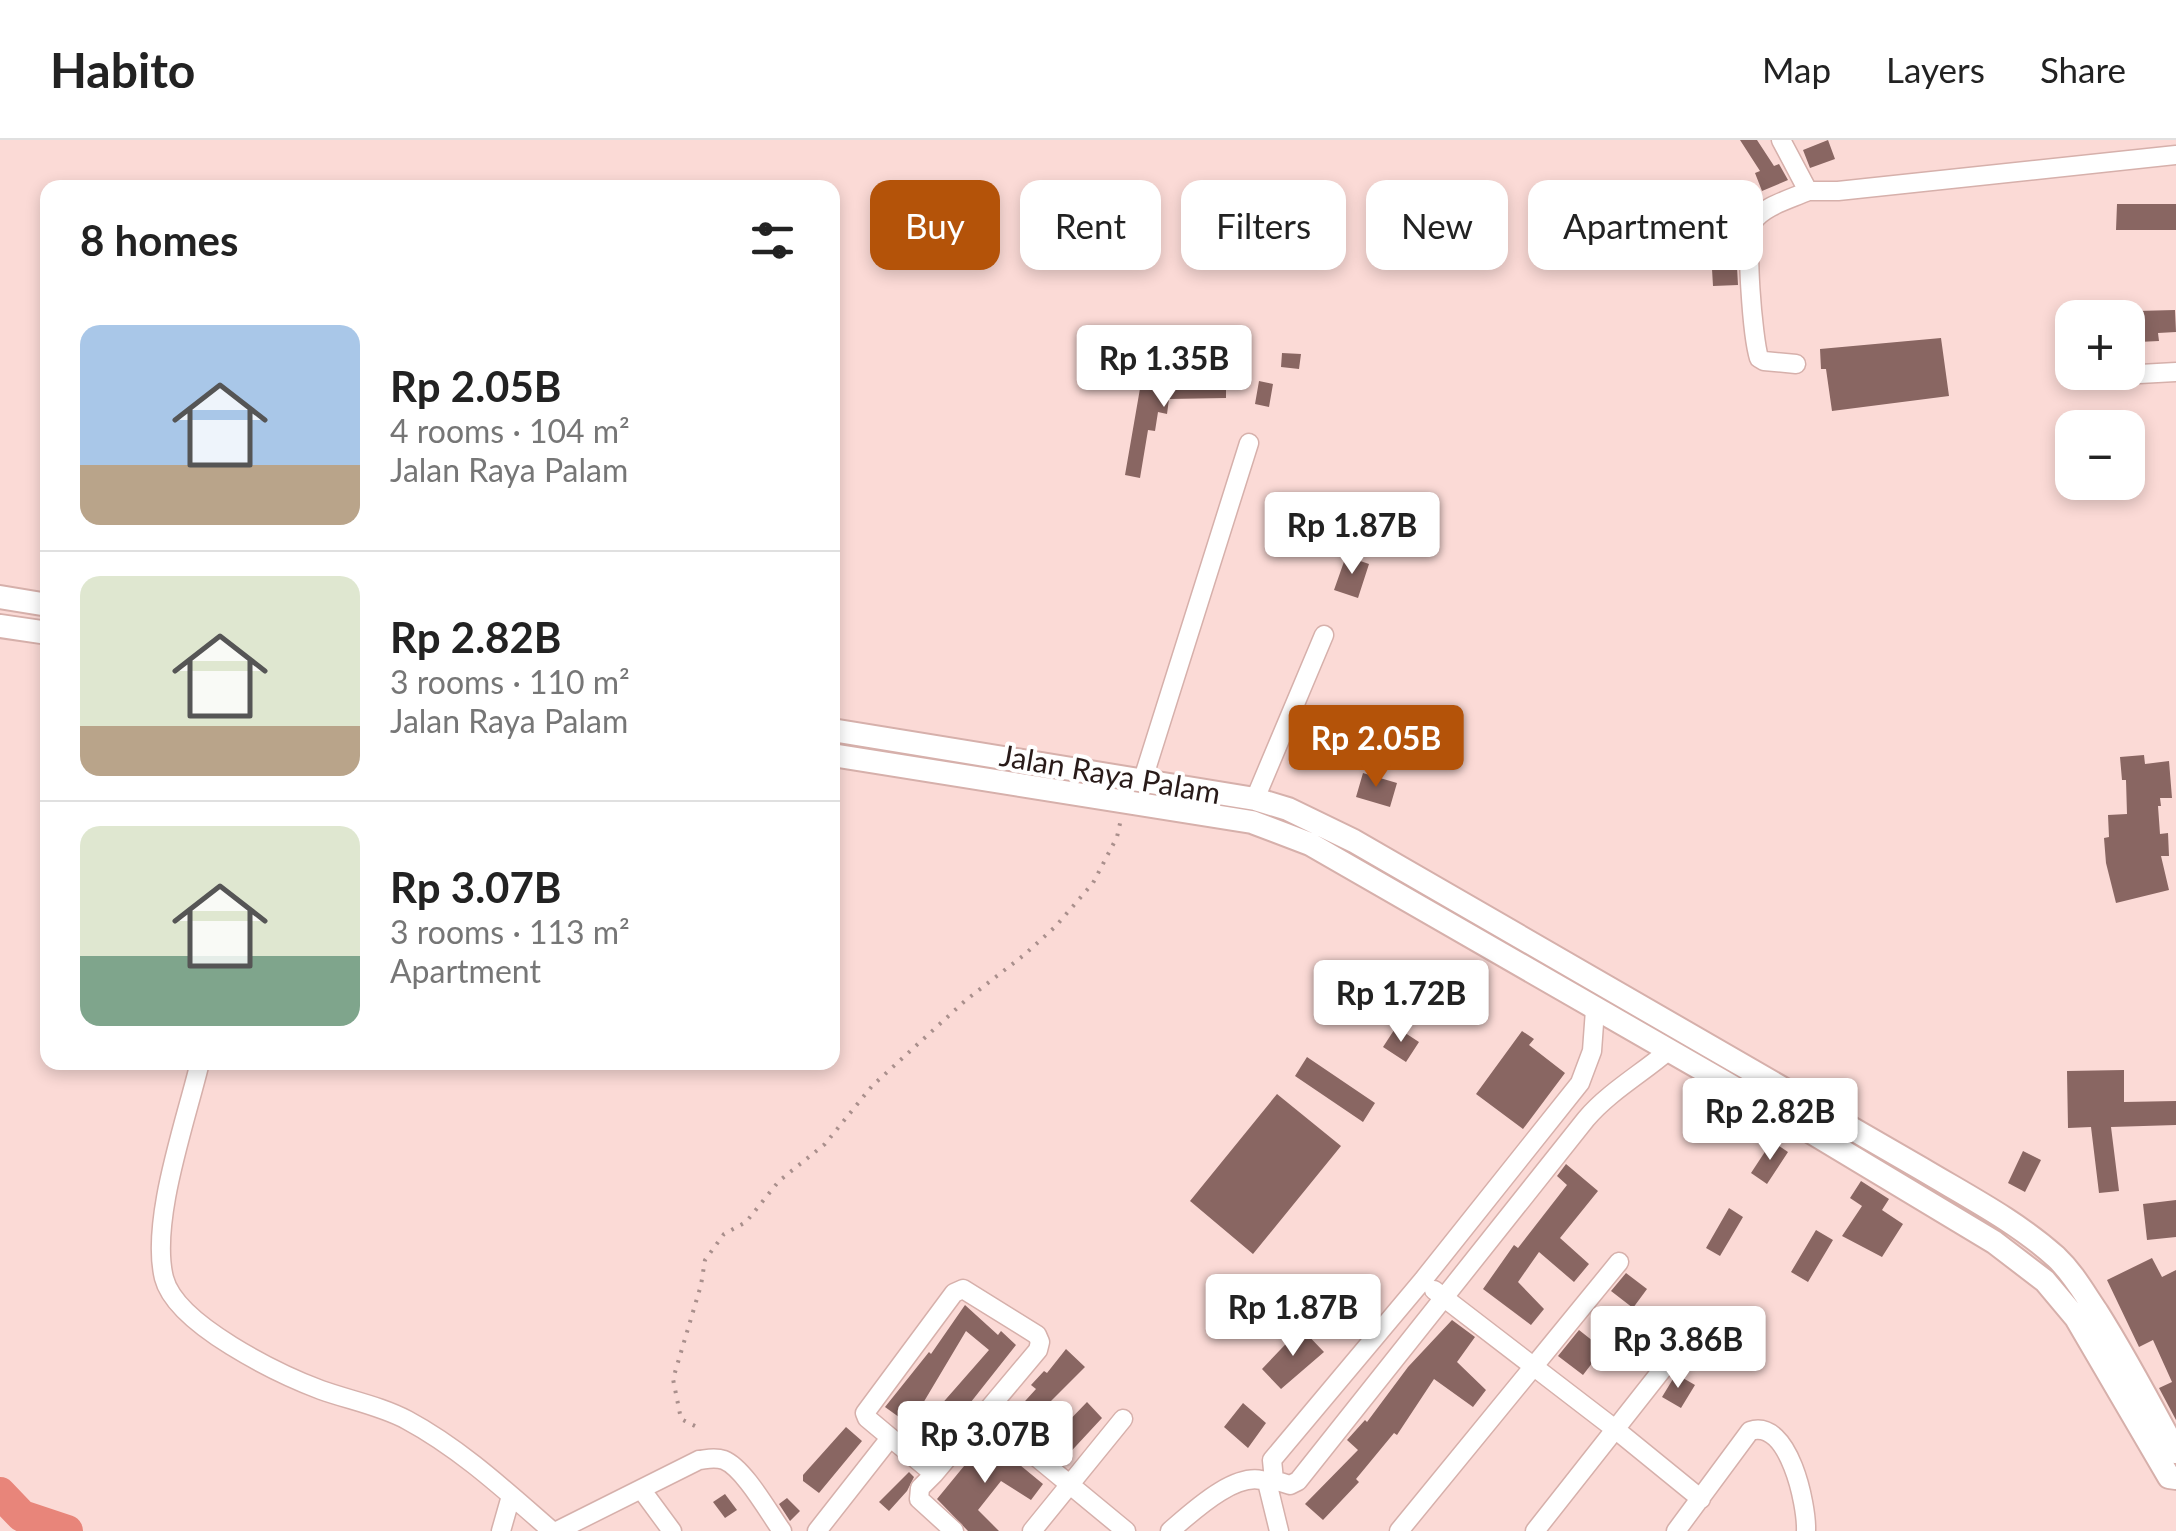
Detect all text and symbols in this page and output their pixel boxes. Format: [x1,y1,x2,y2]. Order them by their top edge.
text: Habito [50,41,195,98]
text: Map [1762,48,1831,90]
text: Layers [1886,48,1985,90]
text: Share [2040,48,2126,90]
chip: Buy [870,180,1000,270]
chip: Rent [1020,180,1161,270]
chip: Filters [1181,180,1346,270]
chip: New [1366,180,1508,270]
chip: Apartment [1528,180,1763,270]
icon: filters [745,213,800,268]
text: 8 homes [80,215,238,265]
map controls [2055,300,2145,500]
button: + [2055,300,2145,390]
pin: Rp 1.35B [1061,325,1267,410]
text: Rp 1.35B [1099,338,1229,377]
text: Rp 2.05B [390,361,562,411]
icon: home [160,365,280,485]
button: − [2055,410,2145,500]
text: 4 rooms · 104 m² [390,411,630,450]
text: Jalan Raya Palam [390,450,628,489]
pin: Rp 1.87B [1249,492,1455,577]
text: Rp 1.87B [1287,505,1417,544]
text: Rp 2.82B [390,612,562,662]
icon: home [160,616,280,736]
text: 3 rooms · 110 m² [390,662,630,701]
text: Jalan Raya Palam [390,701,628,740]
pin: Rp 2.05B [1273,705,1479,790]
text: Rp 2.05B [1311,718,1441,757]
street label: Jalan Raya Palam [997,736,1223,810]
text: Rp 3.07B [390,862,562,912]
icon: home [160,866,280,986]
text: 3 rooms · 113 m² [390,912,630,951]
text: Apartment [390,951,541,990]
pin: Rp 1.72B [1298,960,1504,1045]
text: Rp 1.72B [1336,973,1466,1012]
pin: Rp 2.82B [1667,1078,1873,1163]
text: Rp 2.82B [1705,1091,1835,1130]
pin: Rp 1.87B [1190,1274,1396,1359]
text: Rp 1.87B [1228,1287,1358,1326]
pin: Rp 3.86B [1575,1306,1781,1391]
text: Rp 3.86B [1613,1319,1743,1358]
pin: Rp 3.07B [882,1401,1088,1486]
text: Rp 3.07B [920,1414,1050,1453]

